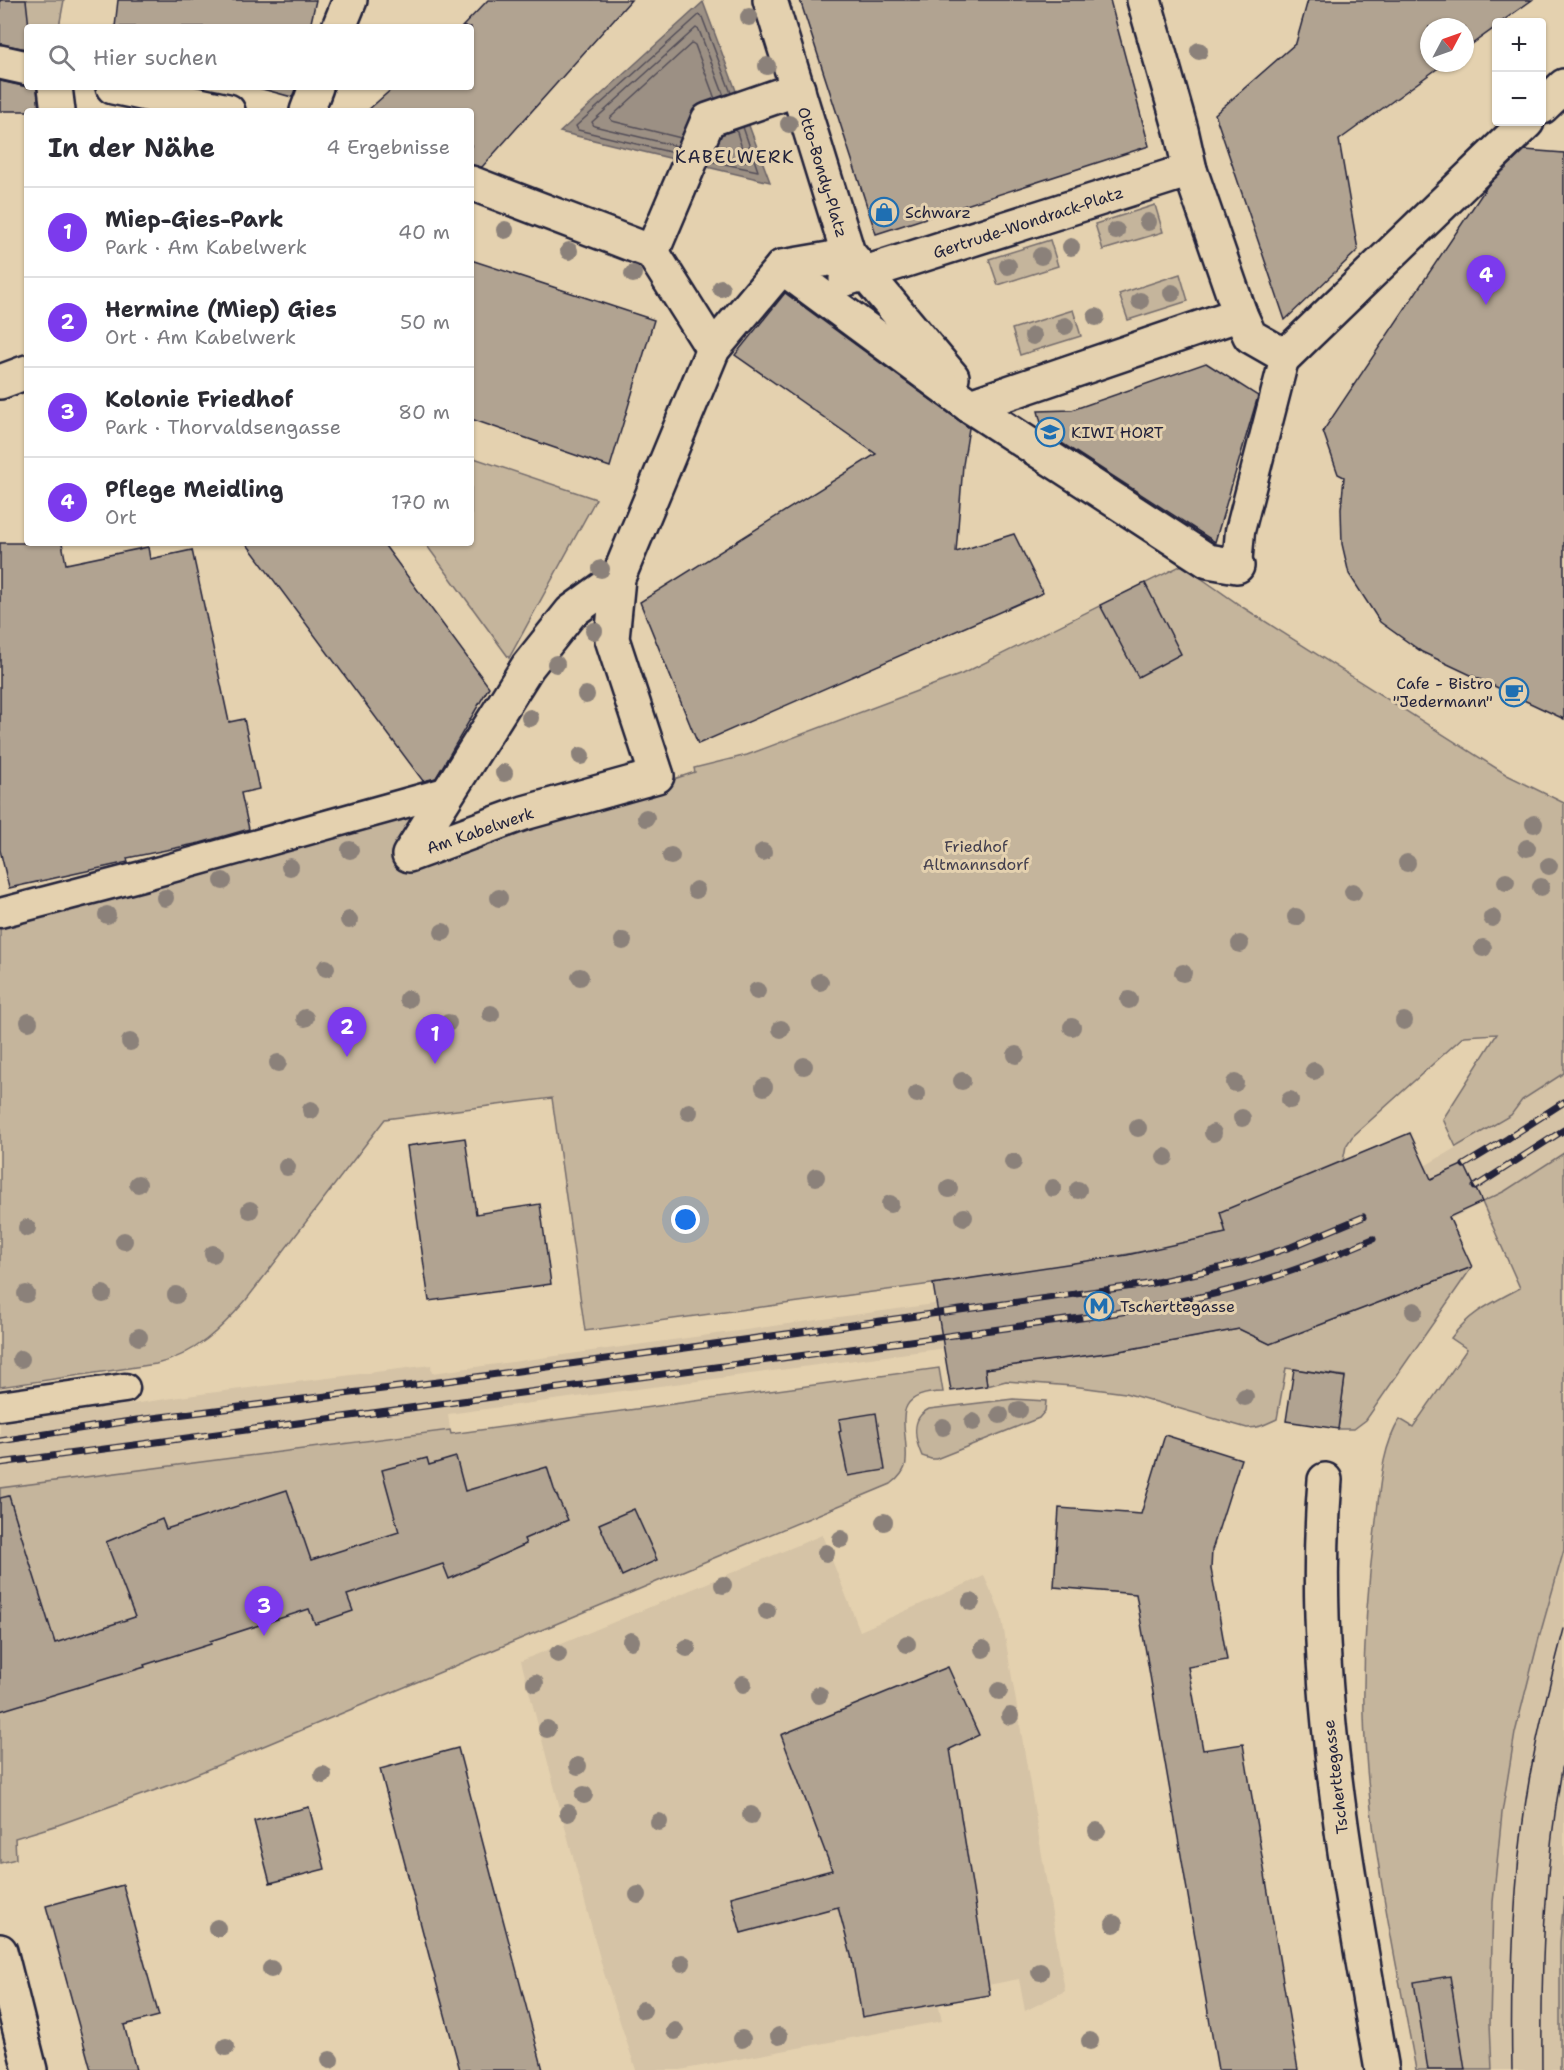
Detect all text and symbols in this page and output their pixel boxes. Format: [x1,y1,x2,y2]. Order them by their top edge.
north arrow [1420,18,1474,72]
map controls [1492,18,1546,126]
button: + [1492,18,1546,72]
search box [24,24,474,90]
icon: search [45,41,78,74]
text: Hier suchen [93,43,218,72]
button: − [1492,72,1546,126]
street label: Otto-Bondy-Platz [793,104,852,240]
text: In der Nähe [48,130,215,165]
text: 4 Ergebnisse [326,134,450,160]
district label: KABELWERK [675,145,795,169]
street label: Gertrude-Wondrack-Platz [930,182,1126,263]
shop icon: Schwarz [868,196,900,228]
place label: Schwarz [905,202,971,223]
text: Miep-Gies-Park [105,205,283,234]
text: 1 [63,219,72,245]
text: 40 m [398,219,450,245]
text: Park · Am Kabelwerk [105,234,307,260]
pin: 4 [1466,256,1506,305]
text: Hermine (Miep) Gies [105,295,337,324]
text: 2 [61,309,75,335]
text: 50 m [400,309,450,335]
text: Ort · Am Kabelwerk [105,324,296,350]
text: Kolonie Friedhof [105,385,293,414]
text: 3 [61,399,75,425]
text: 80 m [398,399,450,425]
text: Park · Thorvaldsengasse [105,414,341,440]
school or university icon: KIWI HORT [1034,416,1066,448]
place label: KIWI HORT [1071,422,1164,443]
text: Pflege Meidling [105,475,284,504]
text: 4 [61,489,75,515]
text: 170 m [391,489,450,515]
text: Ort [105,504,137,530]
place label: Cafe - Bistro "Jedermann" [1393,673,1493,712]
cafe icon: Cafe - Bistro "Jedermann" [1498,676,1530,708]
street label: Am Kabelwerk [424,802,537,859]
park label: Friedhof Altmannsdorf [923,836,1030,875]
pin: 2 [328,1008,366,1057]
pin: 1 [416,1014,454,1064]
your location [671,1205,700,1234]
metro station icon: Tscherttegasse [1083,1290,1115,1322]
place label: Tscherttegasse [1120,1296,1235,1317]
pin: 3 [244,1586,284,1636]
street label: Tscherttegasse [1318,1719,1353,1835]

